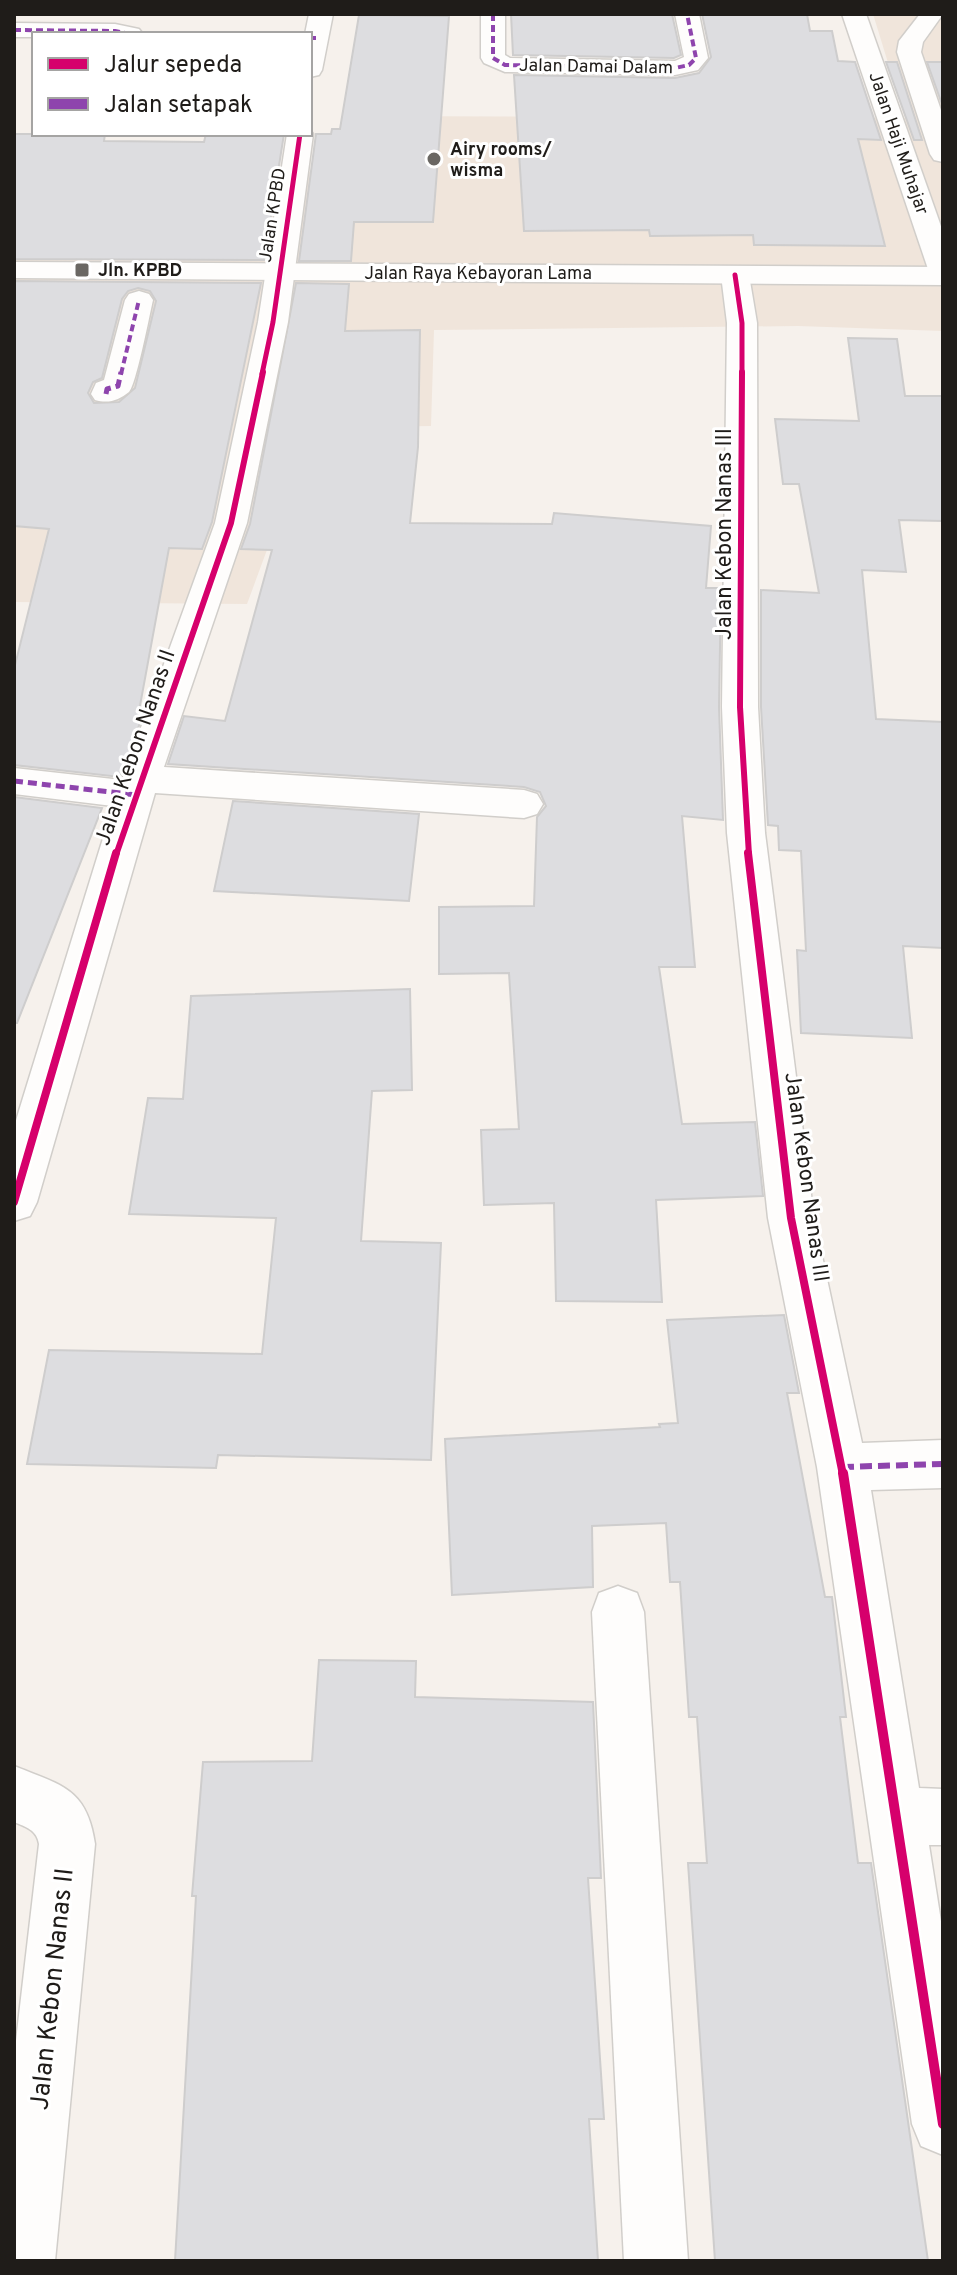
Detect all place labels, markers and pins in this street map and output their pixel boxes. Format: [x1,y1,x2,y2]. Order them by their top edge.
place label: Airy rooms/ wisma [450,139,552,183]
marker: Airy rooms/ wisma [425,150,443,168]
place label: Jln. KPBD [98,260,182,283]
marker: Jln. KPBD [73,261,91,279]

